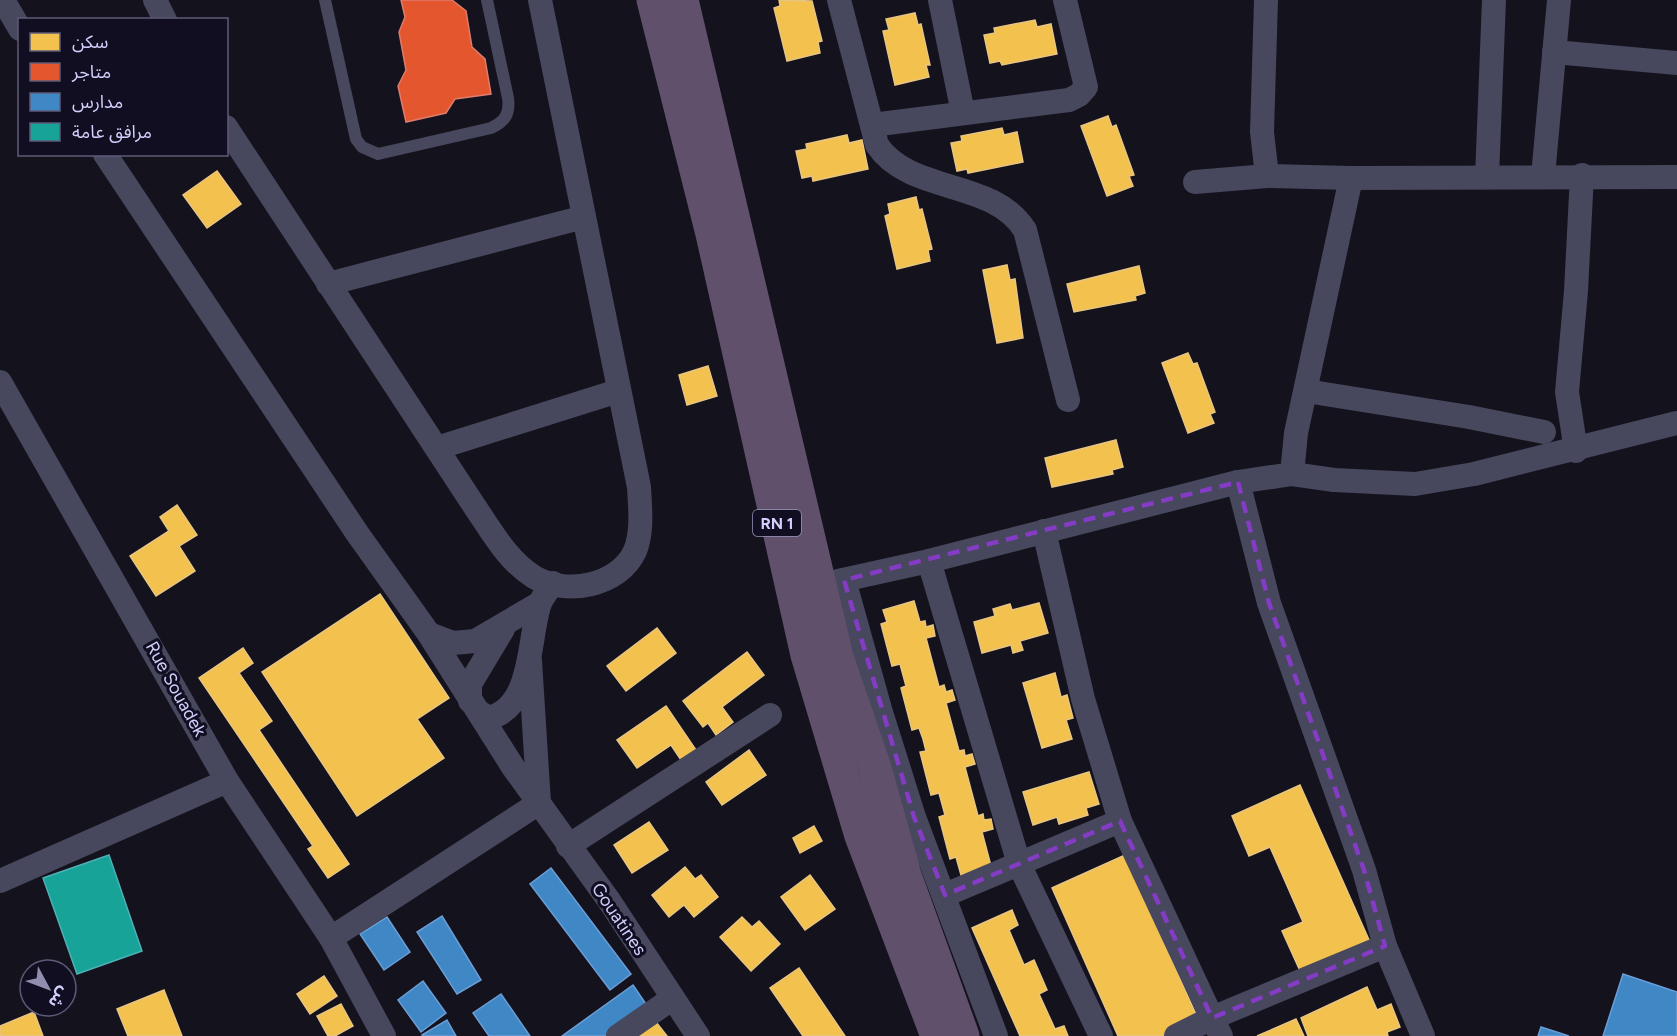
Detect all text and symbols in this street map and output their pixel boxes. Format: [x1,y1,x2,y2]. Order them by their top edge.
legend [18,18,228,156]
text: سكن [72,31,108,53]
text: متاجر [71,61,111,83]
text: مدارس [72,91,123,113]
text: مرافق عامة [72,121,152,143]
road number: RN 1 [753,510,801,536]
street label: Rue Souadek [141,638,211,741]
street label: Gouatines [587,879,651,959]
north arrow [18,958,78,1018]
text: ش [45,983,73,1012]

